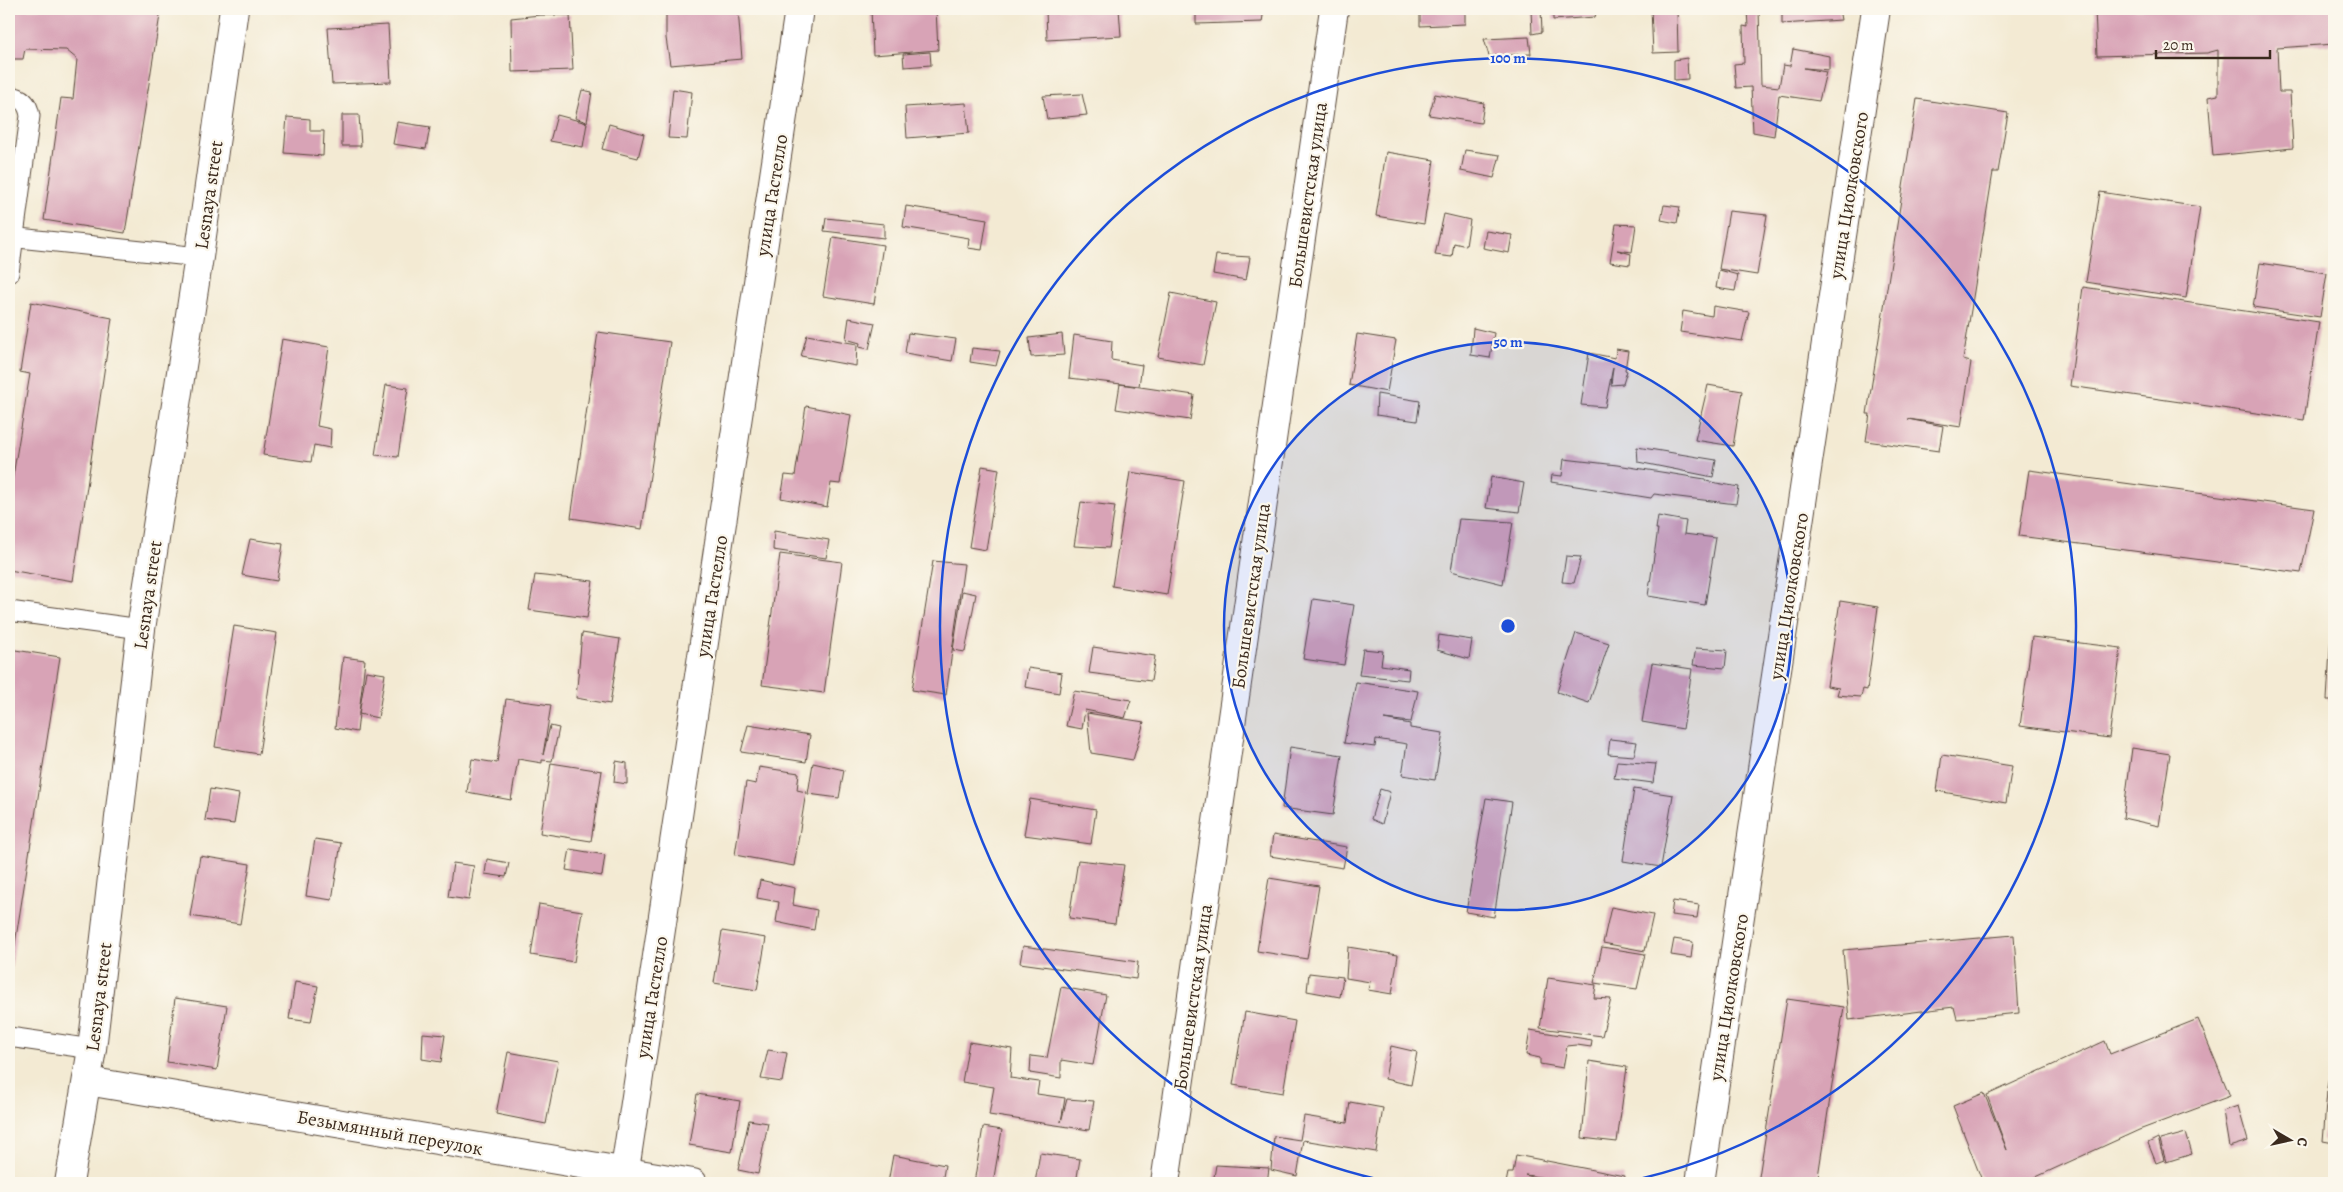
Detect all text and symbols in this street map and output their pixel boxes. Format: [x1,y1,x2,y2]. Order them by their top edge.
scale bar [2156,28,2269,60]
text: 20 m [2163,35,2194,55]
text: 100 m [1490,48,1526,68]
street label: Большевистская улица [1282,100,1334,290]
street label: улица Циолковского [1823,110,1875,282]
street label: улица Гастелло [749,132,794,259]
street label: Lesnaya street [188,139,230,251]
text: 50 m [1493,332,1523,352]
street label: Большевистская улица [1225,501,1277,691]
street label: улица Циолковского [1763,511,1815,683]
street label: улица Гастелло [689,533,734,660]
street label: Lesnaya street [127,539,169,651]
centre of rings [1499,617,1517,635]
street label: Большевистская улица [1167,902,1219,1092]
street label: улица Циолковского [1703,912,1755,1084]
street label: улица Гастелло [629,934,674,1061]
street label: Lesnaya street [79,941,119,1053]
street label: Безымянный переулок [295,1104,485,1162]
north arrow [2266,1114,2316,1164]
text: С [2292,1136,2312,1148]

